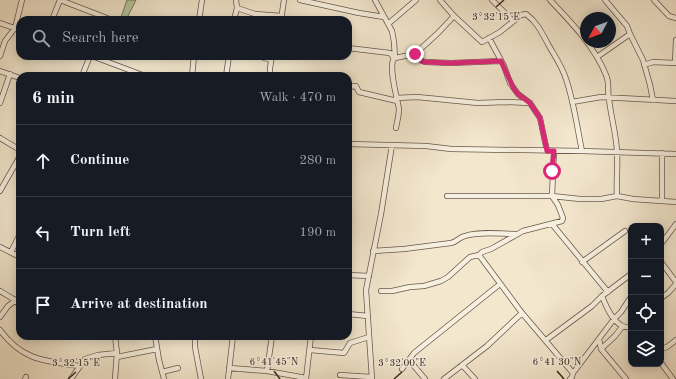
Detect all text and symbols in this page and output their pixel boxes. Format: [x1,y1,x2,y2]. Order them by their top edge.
text: 3°32'15"E [472,12,520,22]
north arrow [580,12,616,48]
search box [16,16,352,60]
icon: search [30,27,52,49]
text: Search here [62,31,139,46]
route end [406,45,424,63]
text: 6 min [32,90,75,107]
text: Walk · 470 m [259,91,336,104]
icon: ahead [32,150,54,172]
text: Continue [70,153,129,168]
text: 280 m [299,154,336,167]
route start [543,162,561,180]
icon: left [32,222,54,244]
map controls [628,223,664,367]
button: + [628,223,664,259]
text: Turn left [70,225,130,240]
text: 190 m [299,226,336,239]
button: − [628,259,664,295]
icon: arrive [32,294,54,316]
button: locate [628,295,664,331]
text: Arrive at destination [70,297,208,312]
button: layers [628,331,664,367]
text: 6°41'45"N [250,357,299,367]
text: 6°41'30"N [533,357,582,367]
text: 3°32'15"E [52,358,100,368]
text: 3°32'00"E [378,358,426,368]

